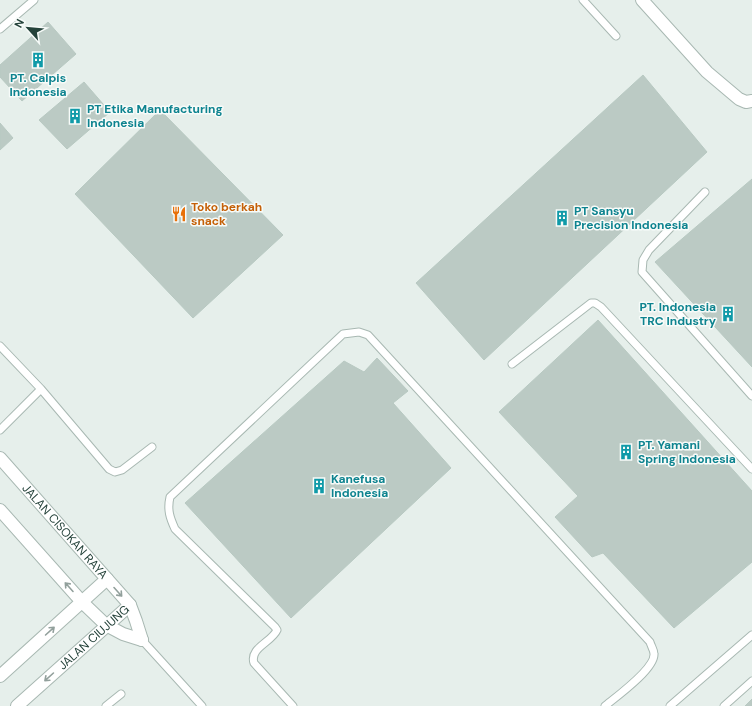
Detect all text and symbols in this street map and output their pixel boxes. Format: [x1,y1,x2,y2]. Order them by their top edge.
north arrow [8,8,48,48]
text: N [11,17,27,30]
building icon: PT. Calpis Indonesia [29,51,47,69]
place label: PT. Calpis Indonesia [9,70,67,100]
place label: PT Etika Manufacturing Indonesia [87,101,223,131]
building icon: PT Etika Manufacturing Indonesia [66,107,84,125]
place label: Toko berkah snack [191,199,262,229]
place label: PT Sansyu Precision Indonesia [574,203,688,233]
restaurant icon: Toko berkah snack [170,205,188,223]
building icon: PT Sansyu Precision Indonesia [553,209,571,227]
place label: PT. Indonesia TRC Industry [639,299,717,329]
building icon: PT. Indonesia TRC Industry [719,305,737,323]
place label: PT. Yamani Spring Indonesia [638,437,736,467]
building icon: PT. Yamani Spring Indonesia [617,443,635,461]
place label: Kanefusa Indonesia [331,471,388,501]
building icon: Kanefusa Indonesia [310,477,328,495]
street label: JALAN CISOKAN RAYA [19,480,111,582]
one-way arrow [64,582,73,593]
one-way arrow [114,587,123,597]
street label: JALAN CIUJUNG [55,601,133,673]
one-way arrow [45,626,55,635]
one-way arrow [43,673,54,682]

